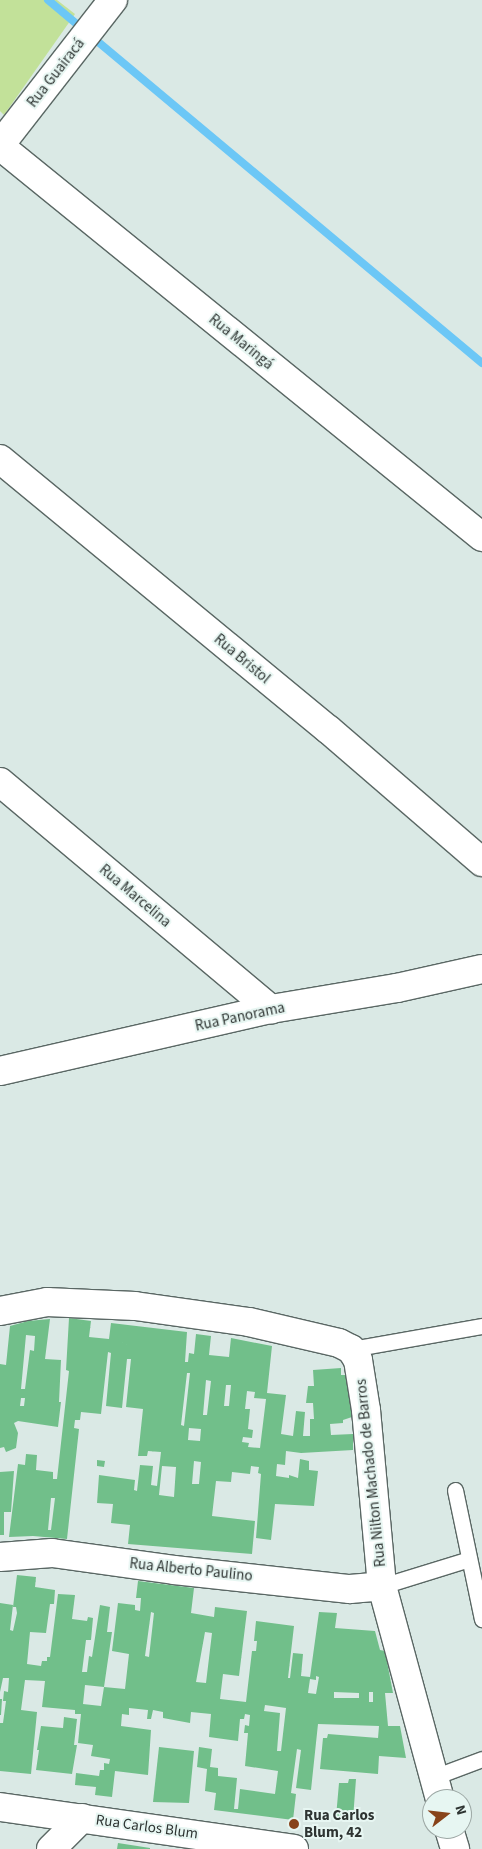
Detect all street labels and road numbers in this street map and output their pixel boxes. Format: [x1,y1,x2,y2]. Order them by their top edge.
street label: Rua Guairacá [23,35,89,111]
street label: Rua Maringá [205,311,277,373]
street label: Rua Bristol [210,630,274,688]
street label: Rua Marcelina [96,861,174,931]
street label: Rua Panorama [193,999,287,1035]
street label: Rua Nilton Machado de Barros [352,1378,390,1568]
street label: Rua Alberto Paulino [129,1555,253,1585]
street label: Rua Carlos Blum [95,1811,199,1843]

